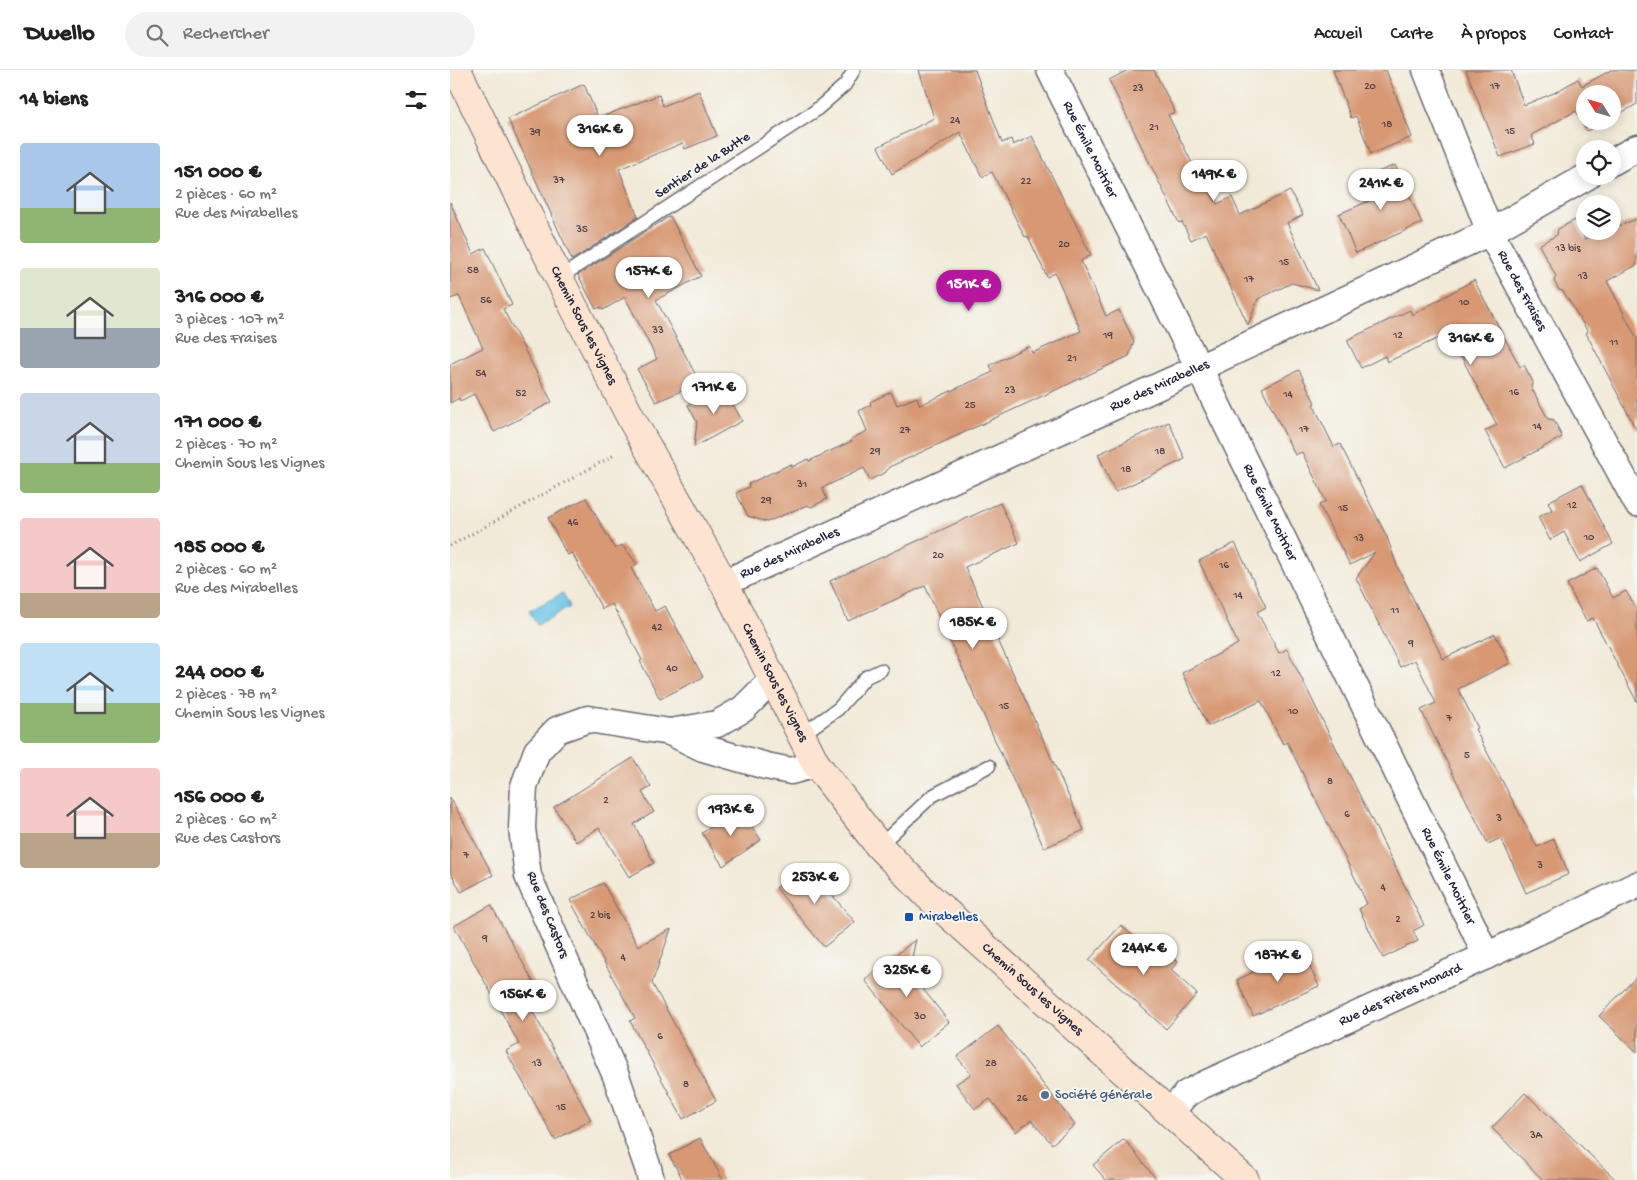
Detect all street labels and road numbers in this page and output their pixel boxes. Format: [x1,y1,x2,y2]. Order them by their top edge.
street label: Rue Émile Moitrier [1059,98,1122,202]
street label: Sentier de la Butte [652,129,754,203]
street label: Rue des Fraises [1493,248,1551,335]
street label: Chemin Sous les Vignes [546,263,621,388]
street label: Rue des Mirabelles [1107,356,1213,416]
street label: Rue Émile Moitrier [1239,461,1301,565]
street label: Rue des Mirabelles [737,523,843,583]
street label: Chemin Sous les Vignes [737,620,812,745]
street label: Rue Émile Moitrier [1417,825,1479,928]
street label: Rue des Castors [522,869,572,962]
street label: Chemin Sous les Vignes [978,939,1087,1040]
street label: Rue des Frères Monard [1336,959,1466,1030]

